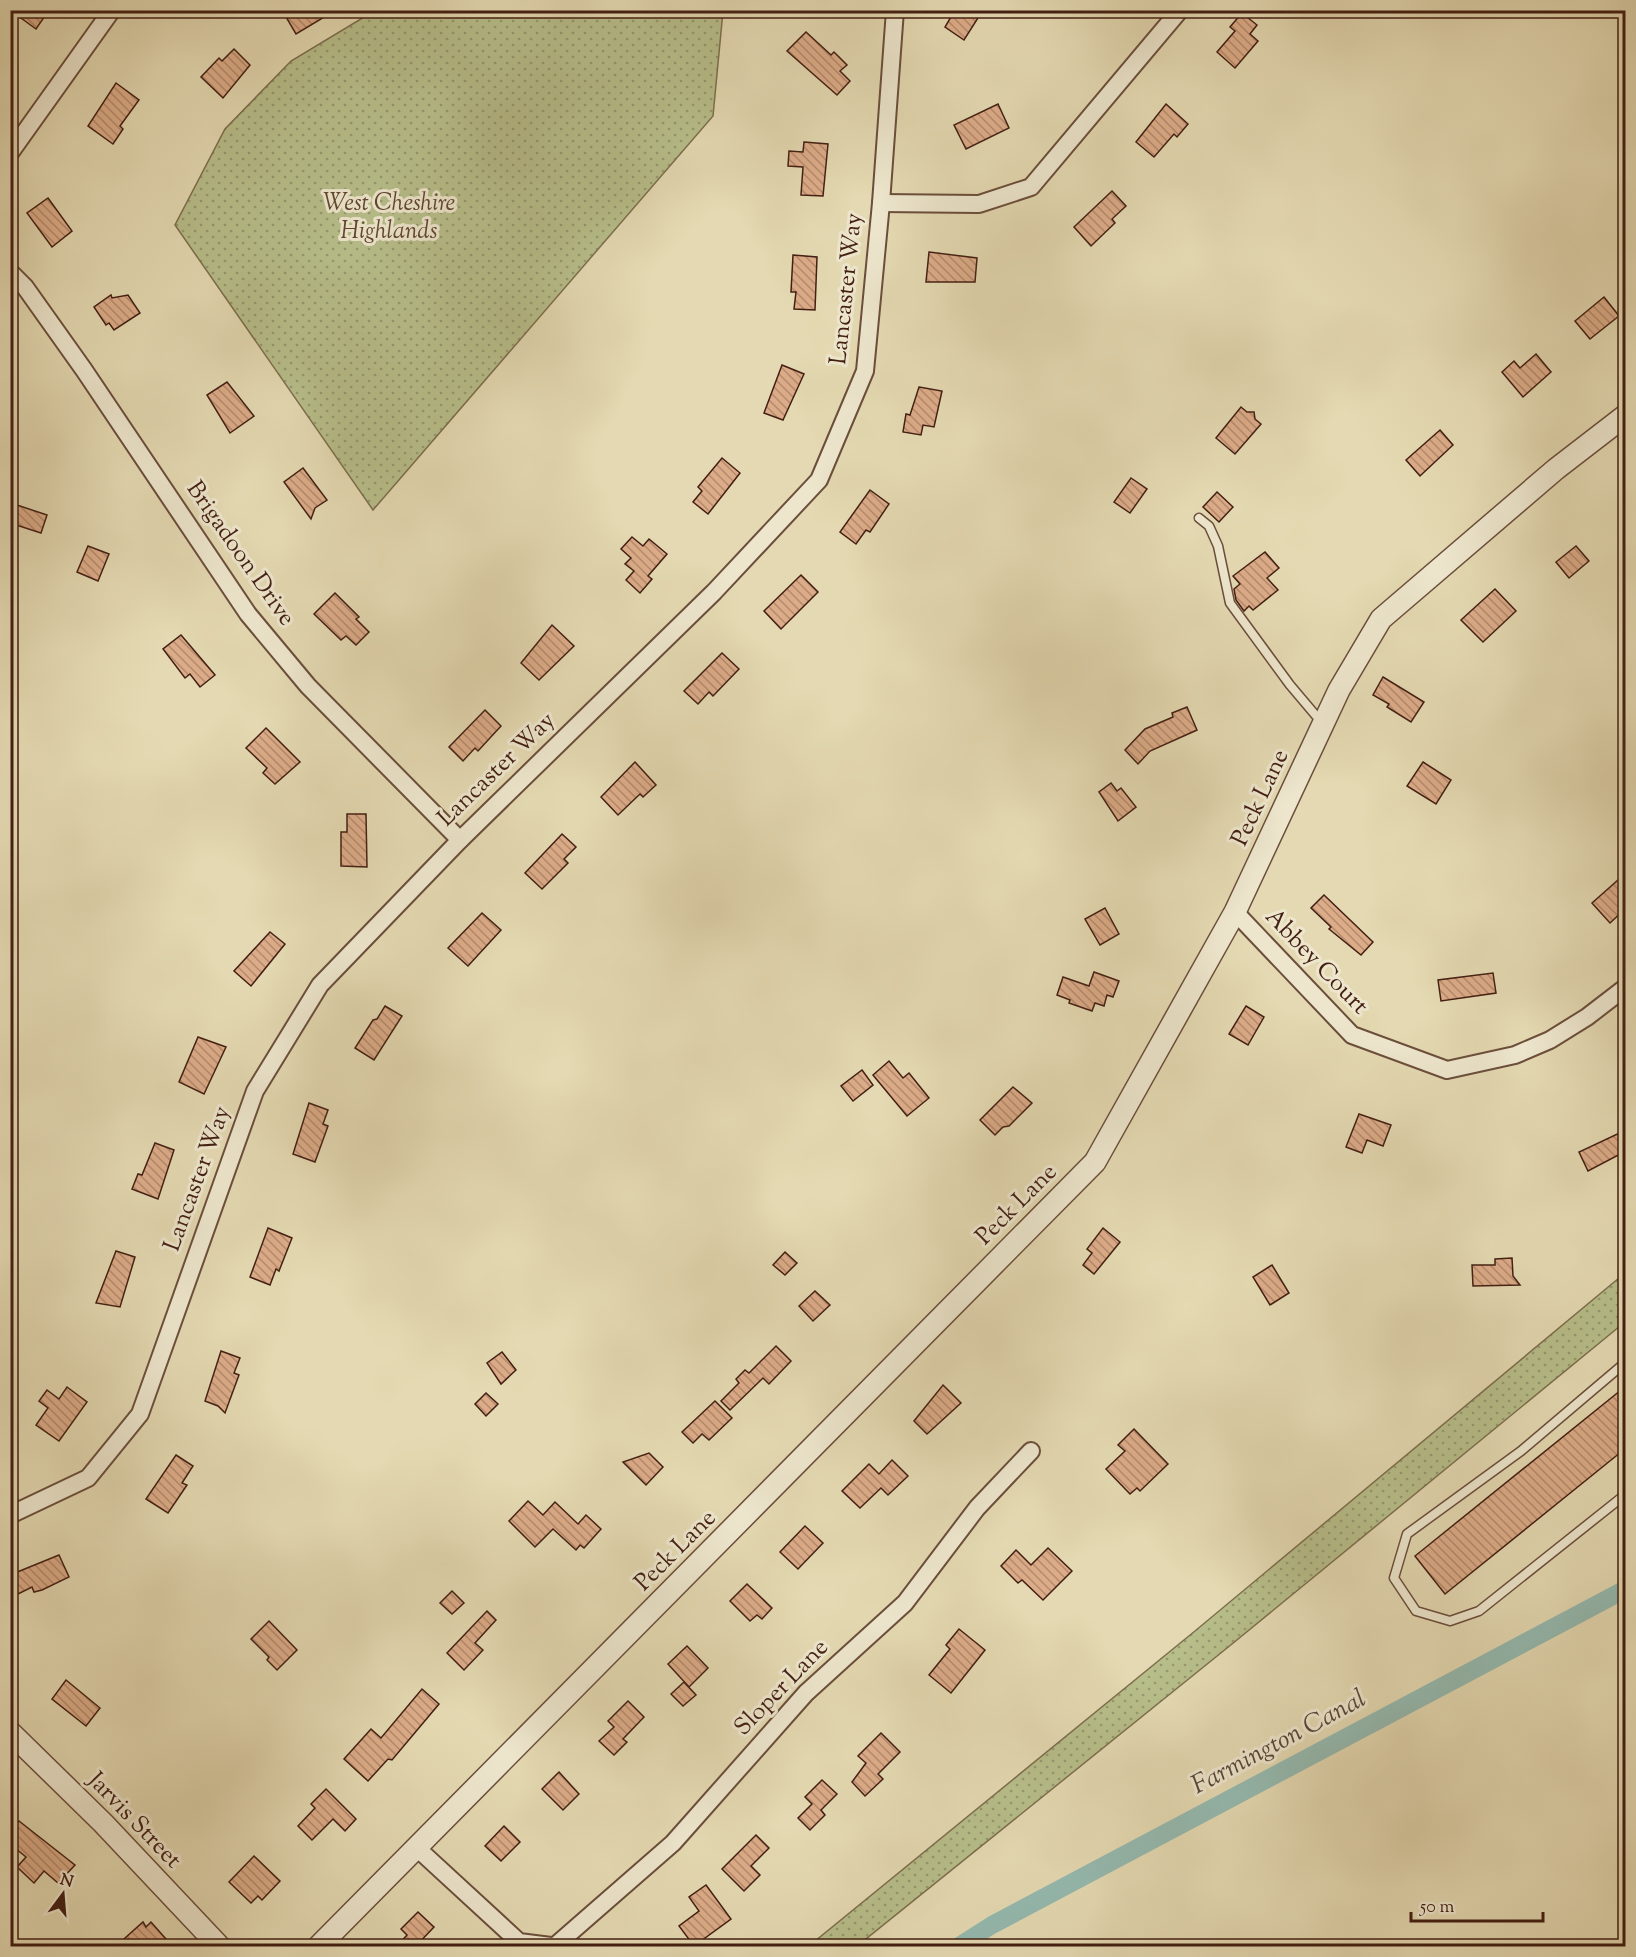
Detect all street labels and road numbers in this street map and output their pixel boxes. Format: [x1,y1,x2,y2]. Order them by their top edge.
street label: Lancaster Way [822,211,872,366]
street label: Brigadoon Drive [177,475,303,633]
street label: Lancaster Way [430,705,564,835]
street label: Peck Lane [1224,744,1298,852]
street label: Abbey Court [1257,901,1375,1023]
street label: Lancaster Way [156,1102,240,1256]
street label: Peck Lane [968,1156,1066,1254]
street label: Peck Lane [627,1502,725,1600]
street label: Sloper Lane [727,1632,837,1744]
street label: Jarvis Street [78,1764,189,1877]

